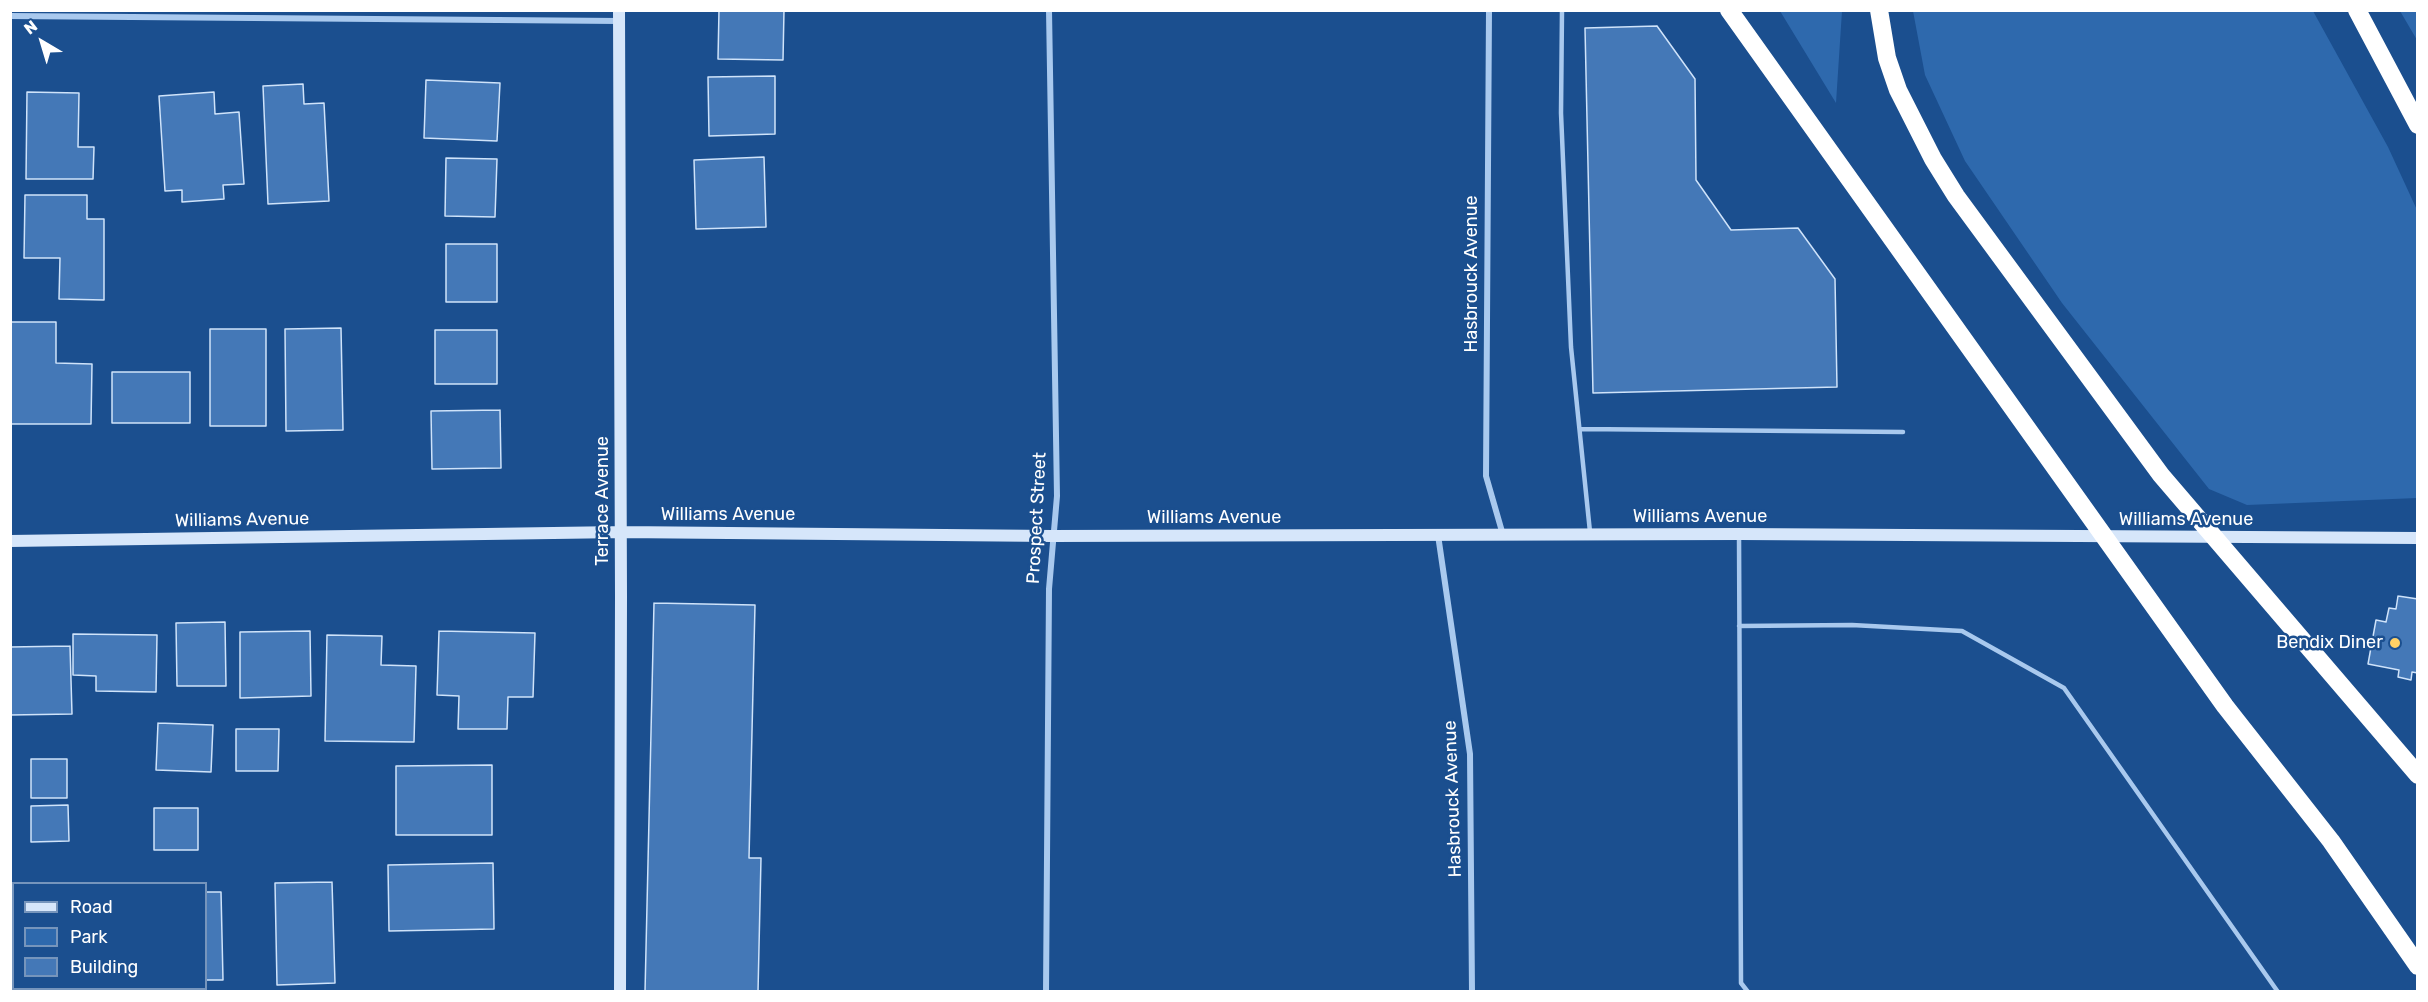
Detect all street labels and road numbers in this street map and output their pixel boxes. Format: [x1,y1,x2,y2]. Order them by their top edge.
street label: Hasbrouck Avenue [1461,195,1483,353]
street label: Terrace Avenue [592,436,614,566]
street label: Prospect Street [1023,452,1051,584]
street label: Williams Avenue [661,504,795,526]
street label: Williams Avenue [1633,506,1767,528]
street label: Williams Avenue [1147,507,1281,529]
street label: Williams Avenue [175,508,309,532]
street label: Williams Avenue [2119,509,2253,531]
street label: Hasbrouck Avenue [1439,720,1467,878]

